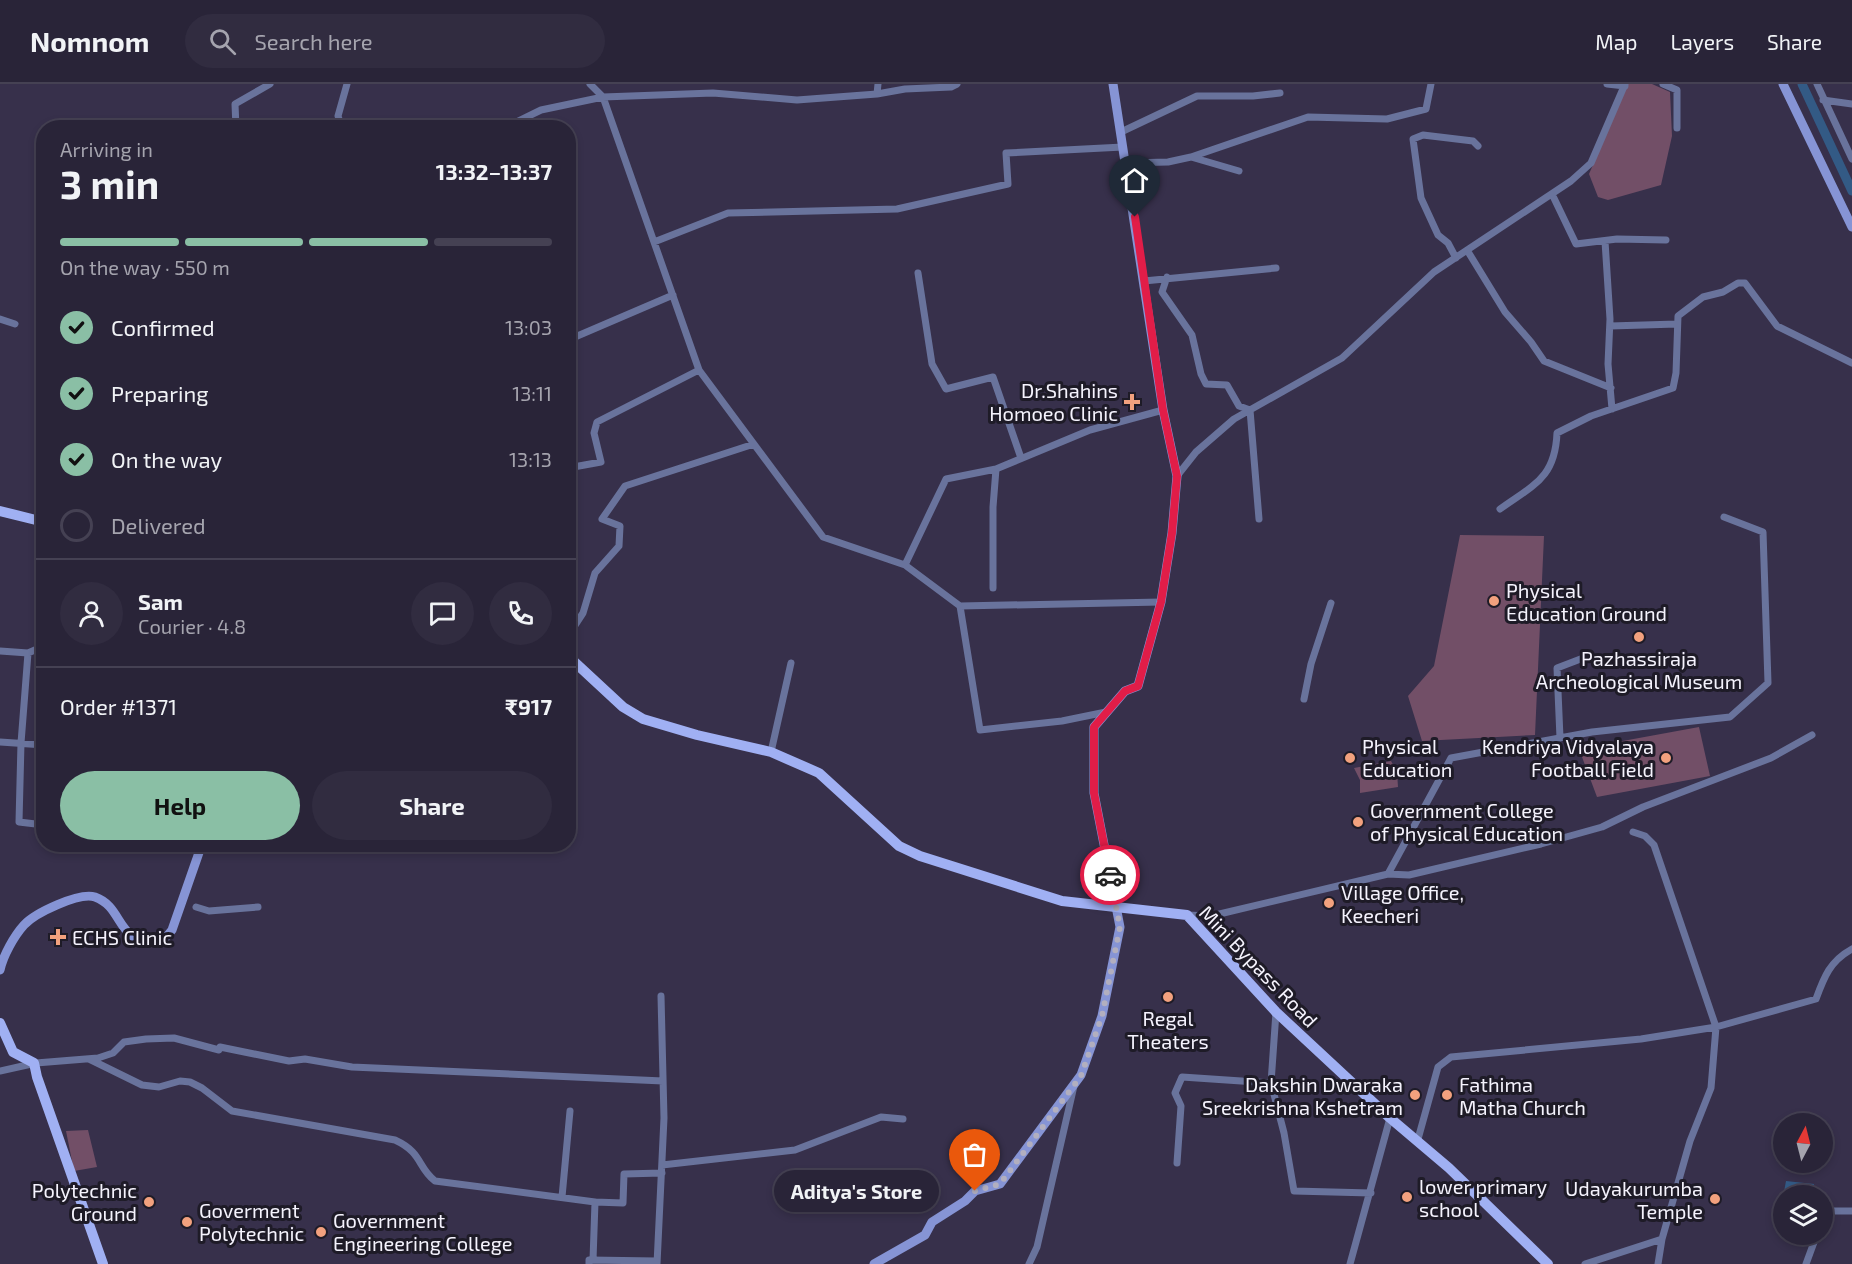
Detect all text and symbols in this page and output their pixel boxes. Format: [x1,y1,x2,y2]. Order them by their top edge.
search box [185,14,605,68]
text: Nomnom [30,24,149,58]
icon: search [206,25,239,58]
text: Search here [254,28,373,54]
text: Map [1595,29,1637,54]
text: Layers [1670,29,1734,54]
text: Share [1767,29,1822,54]
text: Arriving in [60,137,153,161]
pin [1109,155,1160,217]
text: 13:32–13:37 [436,158,552,184]
text: 3 min [60,160,159,207]
icon: home [1118,164,1151,197]
text: On the way · 550 m [60,255,230,279]
icon: check [60,311,93,344]
text: Confirmed [111,314,215,340]
text: 13:03 [505,315,552,339]
icon: check [60,377,93,410]
place label: Dr.Shahins Homoeo Clinic [989,378,1118,425]
text: Preparing [111,380,209,406]
text: 13:11 [512,381,552,405]
marker: Dr.Shahins Homoeo Clinic [1123,393,1141,411]
icon: check [60,443,93,476]
text: On the way [111,446,222,472]
text: 13:13 [509,447,552,471]
text: Delivered [111,512,206,538]
place label: Physical Education Ground [1506,578,1667,625]
button: person [60,582,123,645]
button: chat [411,582,474,645]
button: phone [489,582,552,645]
text: Sam [138,588,183,614]
marker: Physical Education Ground [1487,594,1501,608]
text: Courier · 4.8 [138,614,246,638]
marker: Pazhassiraja Archeological Museum [1632,630,1646,644]
place label: Pazhassiraja Archeological Museum [1536,646,1742,693]
text: Order #1371 [60,693,177,719]
text: ₹917 [505,693,552,719]
place label: Physical Education [1362,734,1452,781]
place label: Kendriya Vidyalaya Football Field [1482,734,1654,781]
marker: Physical Education [1343,751,1357,765]
marker: Kendriya Vidyalaya Football Field [1659,751,1673,765]
button: Help [60,771,300,840]
button: Share [312,771,552,840]
place label: Government College of Physical Education [1370,798,1563,845]
marker: Government College of Physical Education [1351,815,1365,829]
courier [1080,845,1140,905]
icon: car [1094,859,1127,892]
place label: Village Office, Keecheri [1341,880,1464,927]
marker: Village Office, Keecheri [1322,896,1336,910]
street label: Mini Bypass Road [1195,900,1323,1032]
place label: ECHS Clinic [72,925,172,949]
marker: ECHS Clinic [49,928,67,946]
marker: Regal Theaters [1161,990,1175,1004]
place label: Regal Theaters [1127,1006,1209,1053]
place label: Dakshin Dwaraka Sreekrishna Kshetram [1202,1072,1403,1119]
place label: Fathima Matha Church [1459,1072,1586,1119]
marker: Dakshin Dwaraka Sreekrishna Kshetram [1408,1088,1422,1102]
marker: Fathima Matha Church [1440,1088,1454,1102]
north arrow [1773,1113,1833,1173]
map controls [1773,1113,1833,1245]
pin [949,1129,1000,1191]
icon: bag [958,1138,991,1171]
callout: Aditya's Store [774,1170,939,1212]
place label: lower primary school [1419,1174,1548,1221]
place label: Udayakurumba Temple [1565,1176,1703,1223]
place label: Polytechnic Ground [32,1178,137,1225]
text: Aditya's Store [791,1179,922,1203]
button: layers [1773,1185,1833,1245]
marker: lower primary school [1400,1190,1414,1204]
marker: Udayakurumba Temple [1708,1192,1722,1206]
marker: Polytechnic Ground [142,1195,156,1209]
place label: Goverment Polytechnic [199,1198,304,1245]
place label: Government Engineering College [333,1208,512,1255]
marker: Goverment Polytechnic [180,1215,194,1229]
marker: Government Engineering College [314,1225,328,1239]

